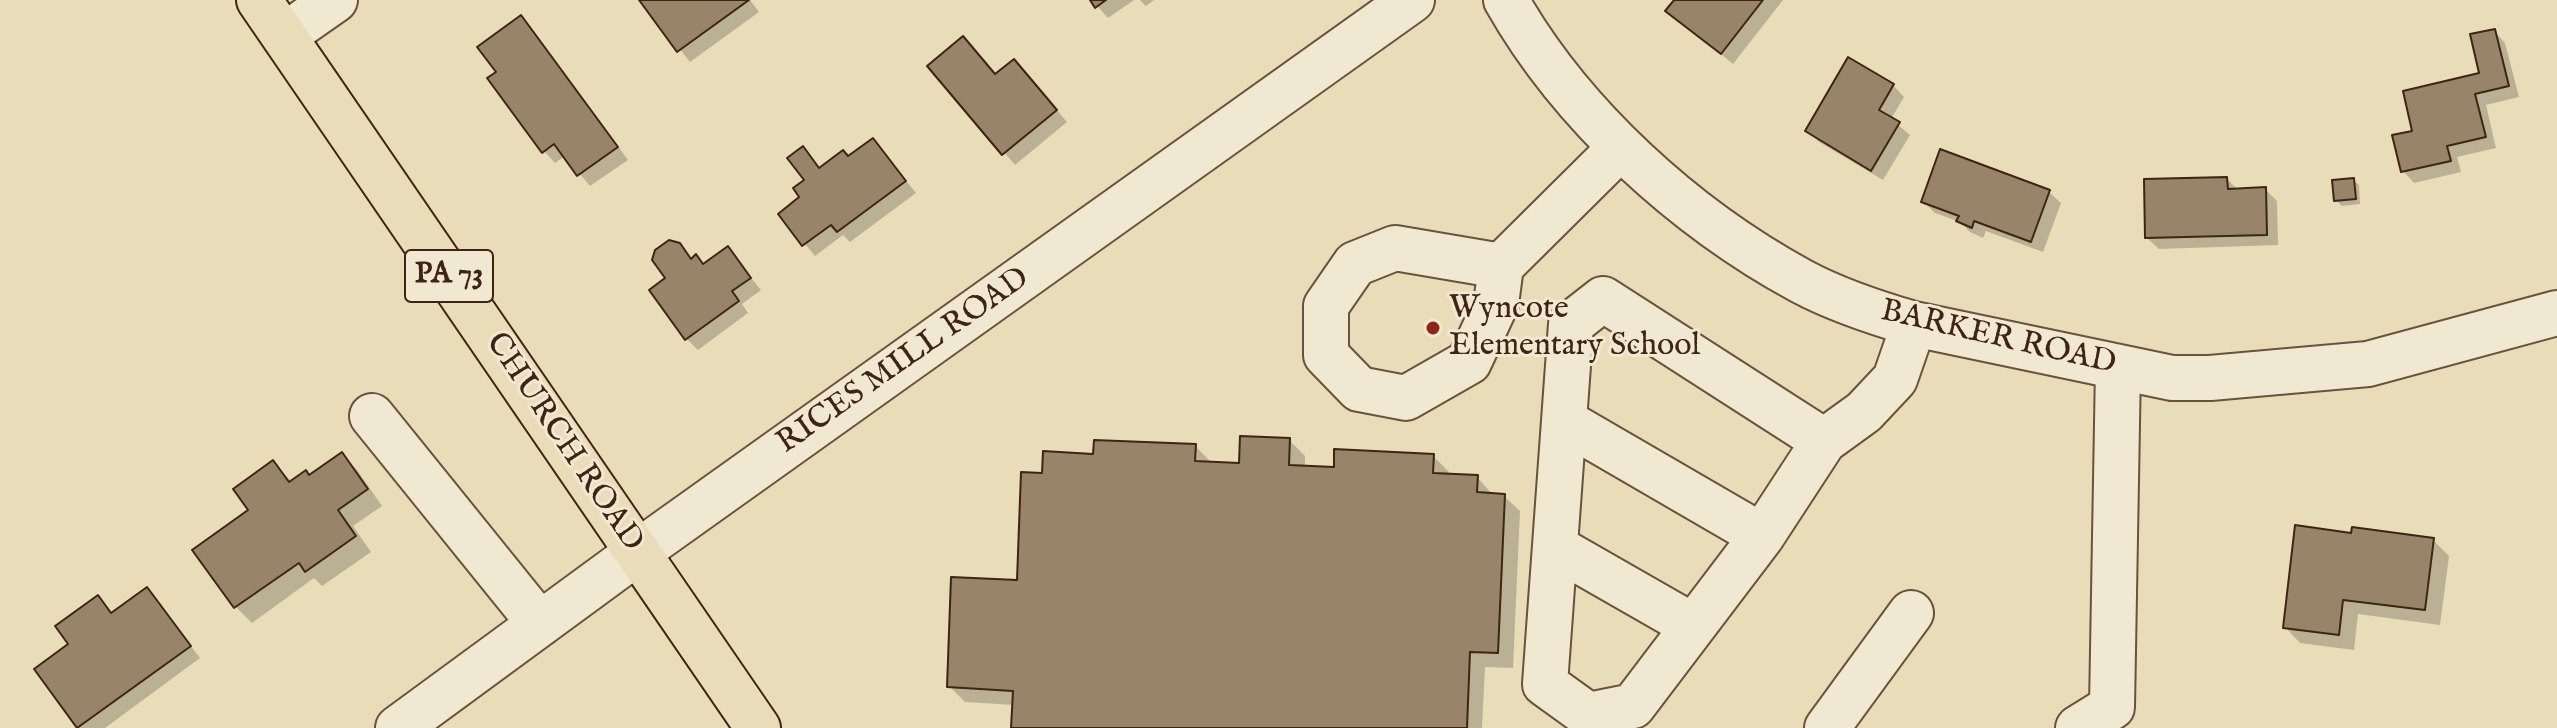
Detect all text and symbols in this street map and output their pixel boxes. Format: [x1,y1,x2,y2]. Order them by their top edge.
road number: PA 73 [405,250,493,302]
street label: RICES MILL ROAD [770,260,1038,464]
place label: Wyncote Elementary School [1449,291,1700,366]
street label: BARKER ROAD [1877,293,2119,385]
marker: Wyncote Elementary School [1424,319,1442,337]
street label: CHURCH ROAD [476,326,650,560]

